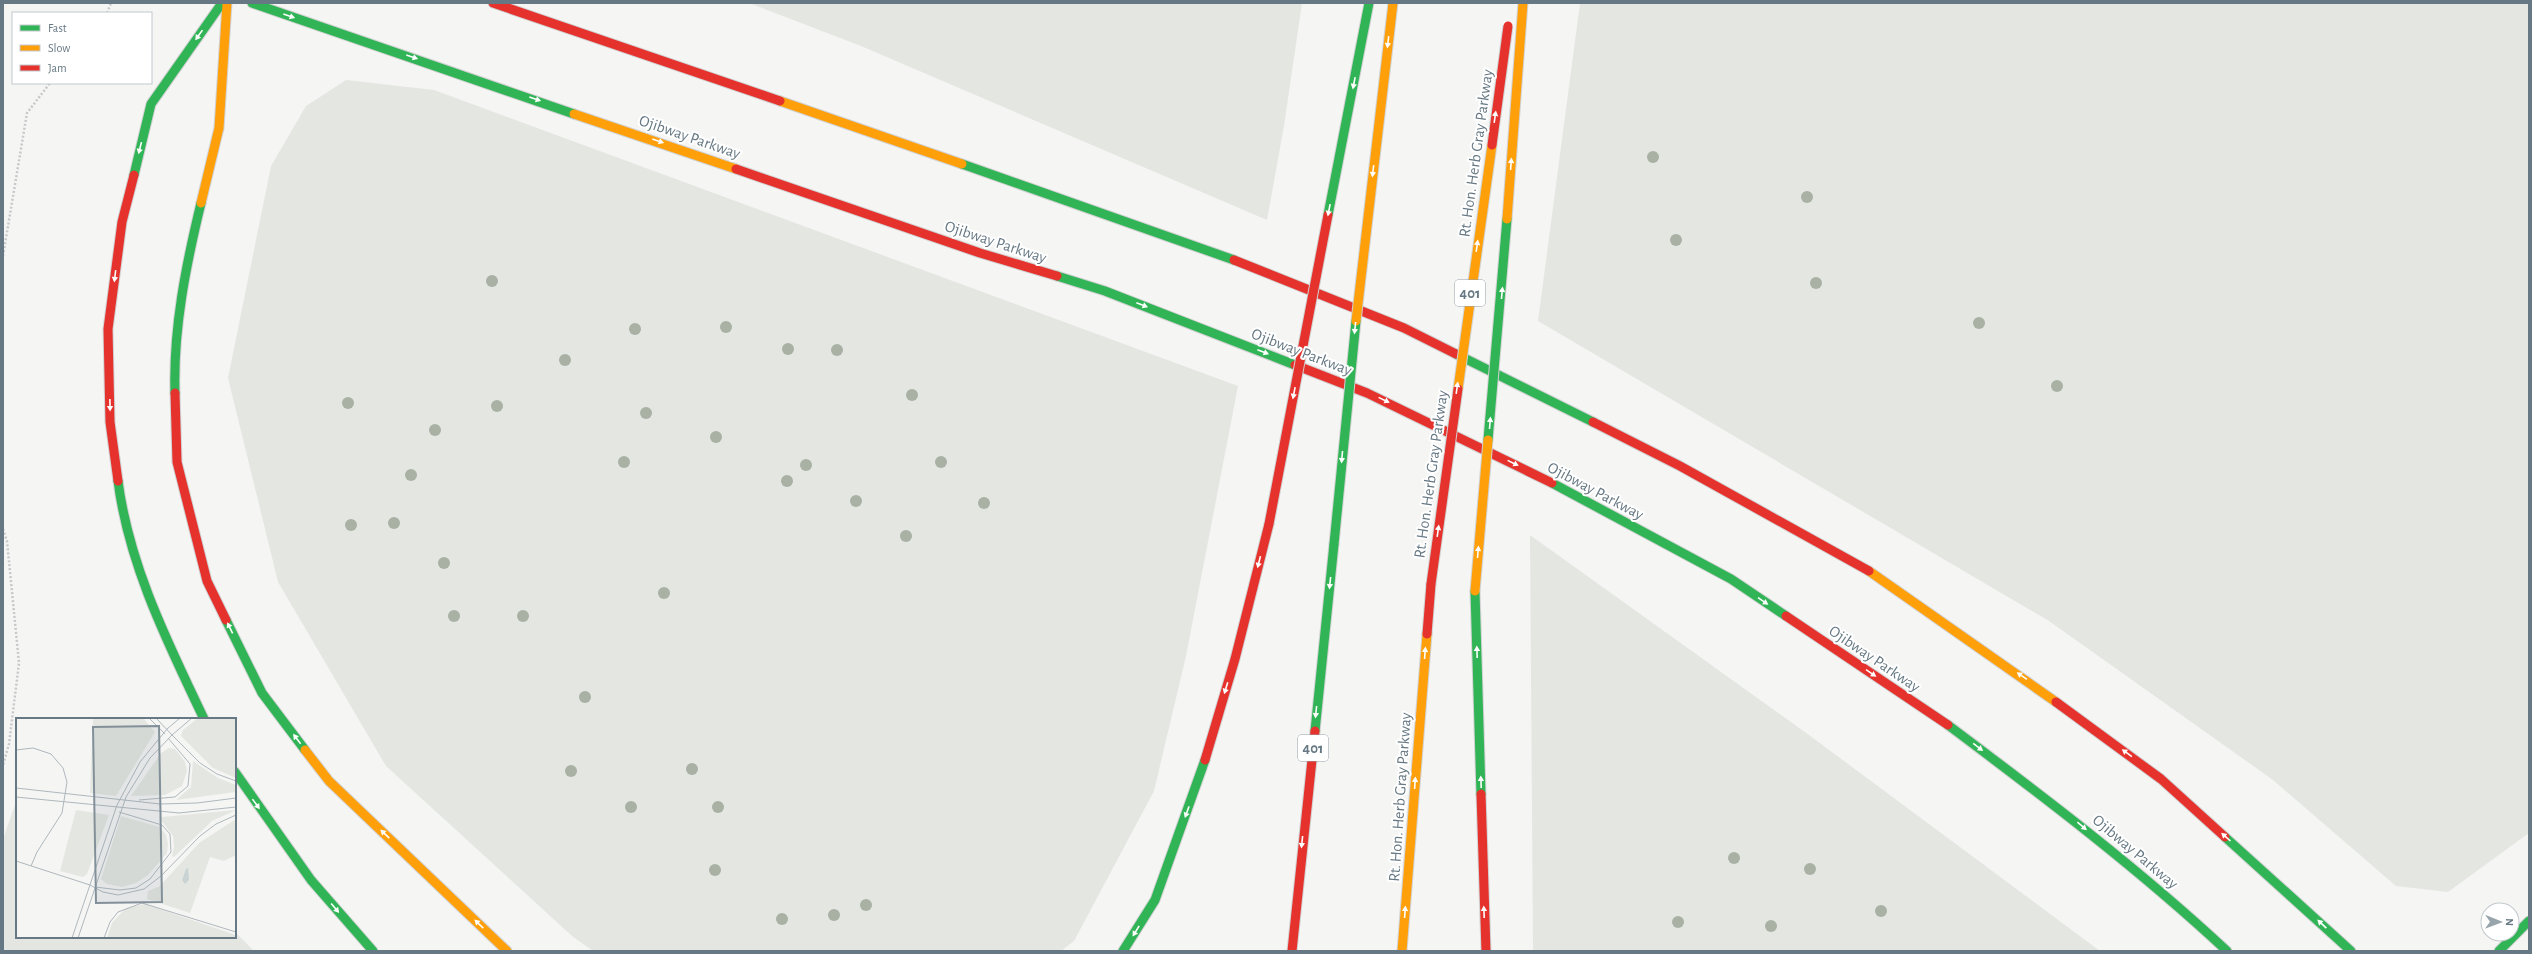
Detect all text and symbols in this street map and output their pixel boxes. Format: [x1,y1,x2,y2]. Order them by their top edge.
legend [12,12,152,84]
one-way arrow [283,13,295,19]
text: Fast [48,22,67,34]
one-way arrow [195,30,203,40]
one-way arrow [1385,36,1391,48]
text: Slow [48,42,70,54]
one-way arrow [406,55,418,61]
text: Jam [48,62,67,74]
street label: Rt. Hon. Herb Gray Parkway [1456,68,1497,238]
one-way arrow [1350,76,1356,89]
one-way arrow [530,97,542,103]
one-way arrow [1492,111,1498,123]
street label: Ojibway Parkway [637,112,743,163]
one-way arrow [653,138,665,144]
one-way arrow [137,143,143,155]
one-way arrow [1508,158,1515,170]
one-way arrow [1370,165,1376,177]
one-way arrow [1326,204,1332,216]
street label: Ojibway Parkway [942,218,1049,267]
one-way arrow [1473,240,1480,252]
one-way arrow [112,270,118,282]
road number: 401 [1455,280,1485,306]
one-way arrow [1498,287,1505,299]
one-way arrow [1136,302,1147,308]
one-way arrow [1351,322,1358,334]
street label: Ojibway Parkway [1249,325,1354,379]
one-way arrow [1257,350,1269,356]
one-way arrow [1454,382,1460,395]
one-way arrow [1291,387,1297,399]
street label: Rt. Hon. Herb Gray Parkway [1411,389,1452,559]
one-way arrow [1378,397,1389,403]
one-way arrow [106,399,113,411]
one-way arrow [1487,417,1493,429]
one-way arrow [1338,451,1345,463]
street label: Ojibway Parkway [1544,459,1646,524]
one-way arrow [1508,460,1519,466]
one-way arrow [1435,525,1441,537]
one-way arrow [1475,546,1482,558]
one-way arrow [1256,557,1262,569]
one-way arrow [1327,577,1333,589]
one-way arrow [1758,597,1769,605]
one-way arrow [227,623,233,634]
street label: Ojibway Parkway [1825,623,1923,696]
one-way arrow [1473,646,1480,658]
one-way arrow [1422,647,1429,659]
one-way arrow [1866,669,1877,677]
one-way arrow [2017,672,2027,680]
one-way arrow [1223,682,1229,694]
one-way arrow [1313,706,1320,719]
street label: Rt. Hon. Herb Gray Parkway [1386,712,1415,882]
inset map [16,718,236,938]
one-way arrow [293,734,301,745]
road number: 401 [1298,735,1328,761]
one-way arrow [1973,743,1983,751]
one-way arrow [2121,749,2132,757]
one-way arrow [1412,776,1419,789]
one-way arrow [1477,776,1484,788]
one-way arrow [252,799,261,810]
one-way arrow [1183,806,1189,818]
street label: Ojibway Parkway [2089,812,2181,893]
one-way arrow [2076,821,2087,830]
one-way arrow [380,830,390,839]
one-way arrow [2221,832,2231,842]
one-way arrow [1299,836,1306,848]
one-way arrow [331,902,340,913]
north arrow [2480,902,2520,942]
one-way arrow [1402,906,1409,918]
one-way arrow [1481,906,1488,918]
text: N [2504,918,2515,926]
one-way arrow [474,919,484,929]
one-way arrow [2317,920,2327,929]
one-way arrow [1132,925,1139,937]

